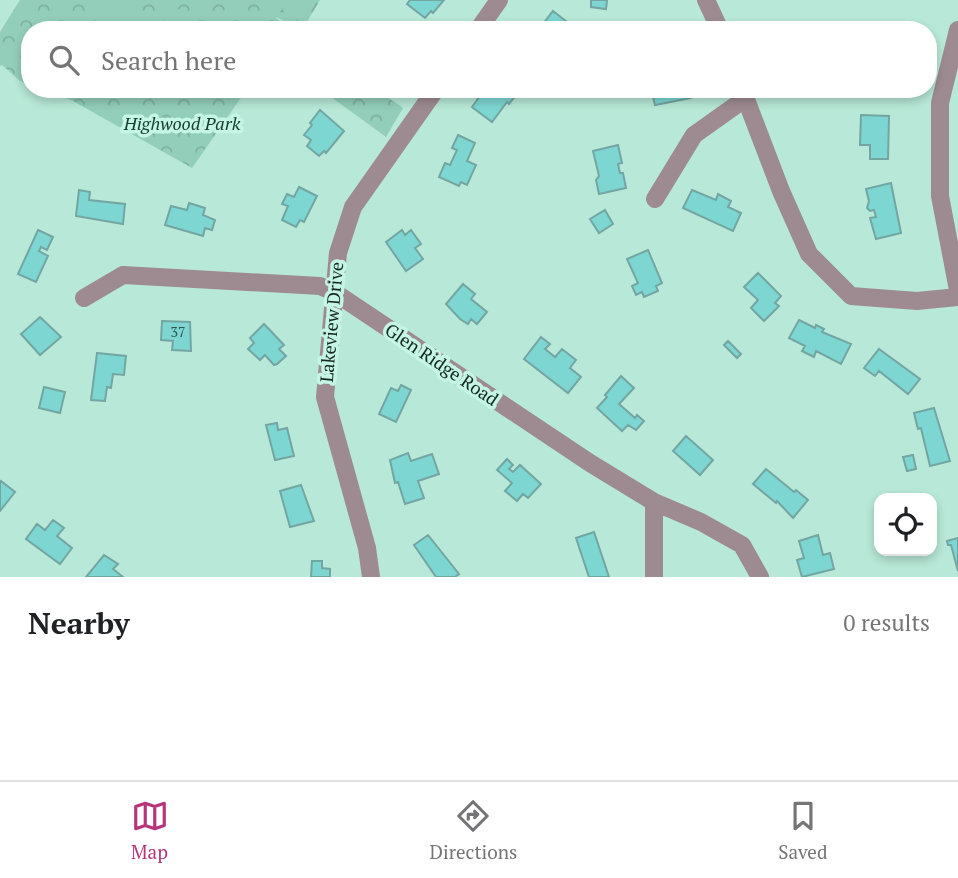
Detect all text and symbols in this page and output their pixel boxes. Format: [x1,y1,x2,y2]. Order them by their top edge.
search box [21,21,937,98]
icon: search [45,41,83,79]
text: Search here [101,43,236,77]
park label: Highwood Park [123,111,241,135]
street label: Lakeview Drive [314,261,348,383]
street label: Glen Ridge Road [381,317,503,411]
house number: 37 [171,322,185,341]
map controls [874,493,937,556]
button: locate [874,493,937,556]
text: Nearby [28,603,130,643]
text: 0 results [843,607,930,638]
tab: Map [131,797,169,864]
tab: Directions [430,797,517,864]
tab: Saved [778,797,827,864]

